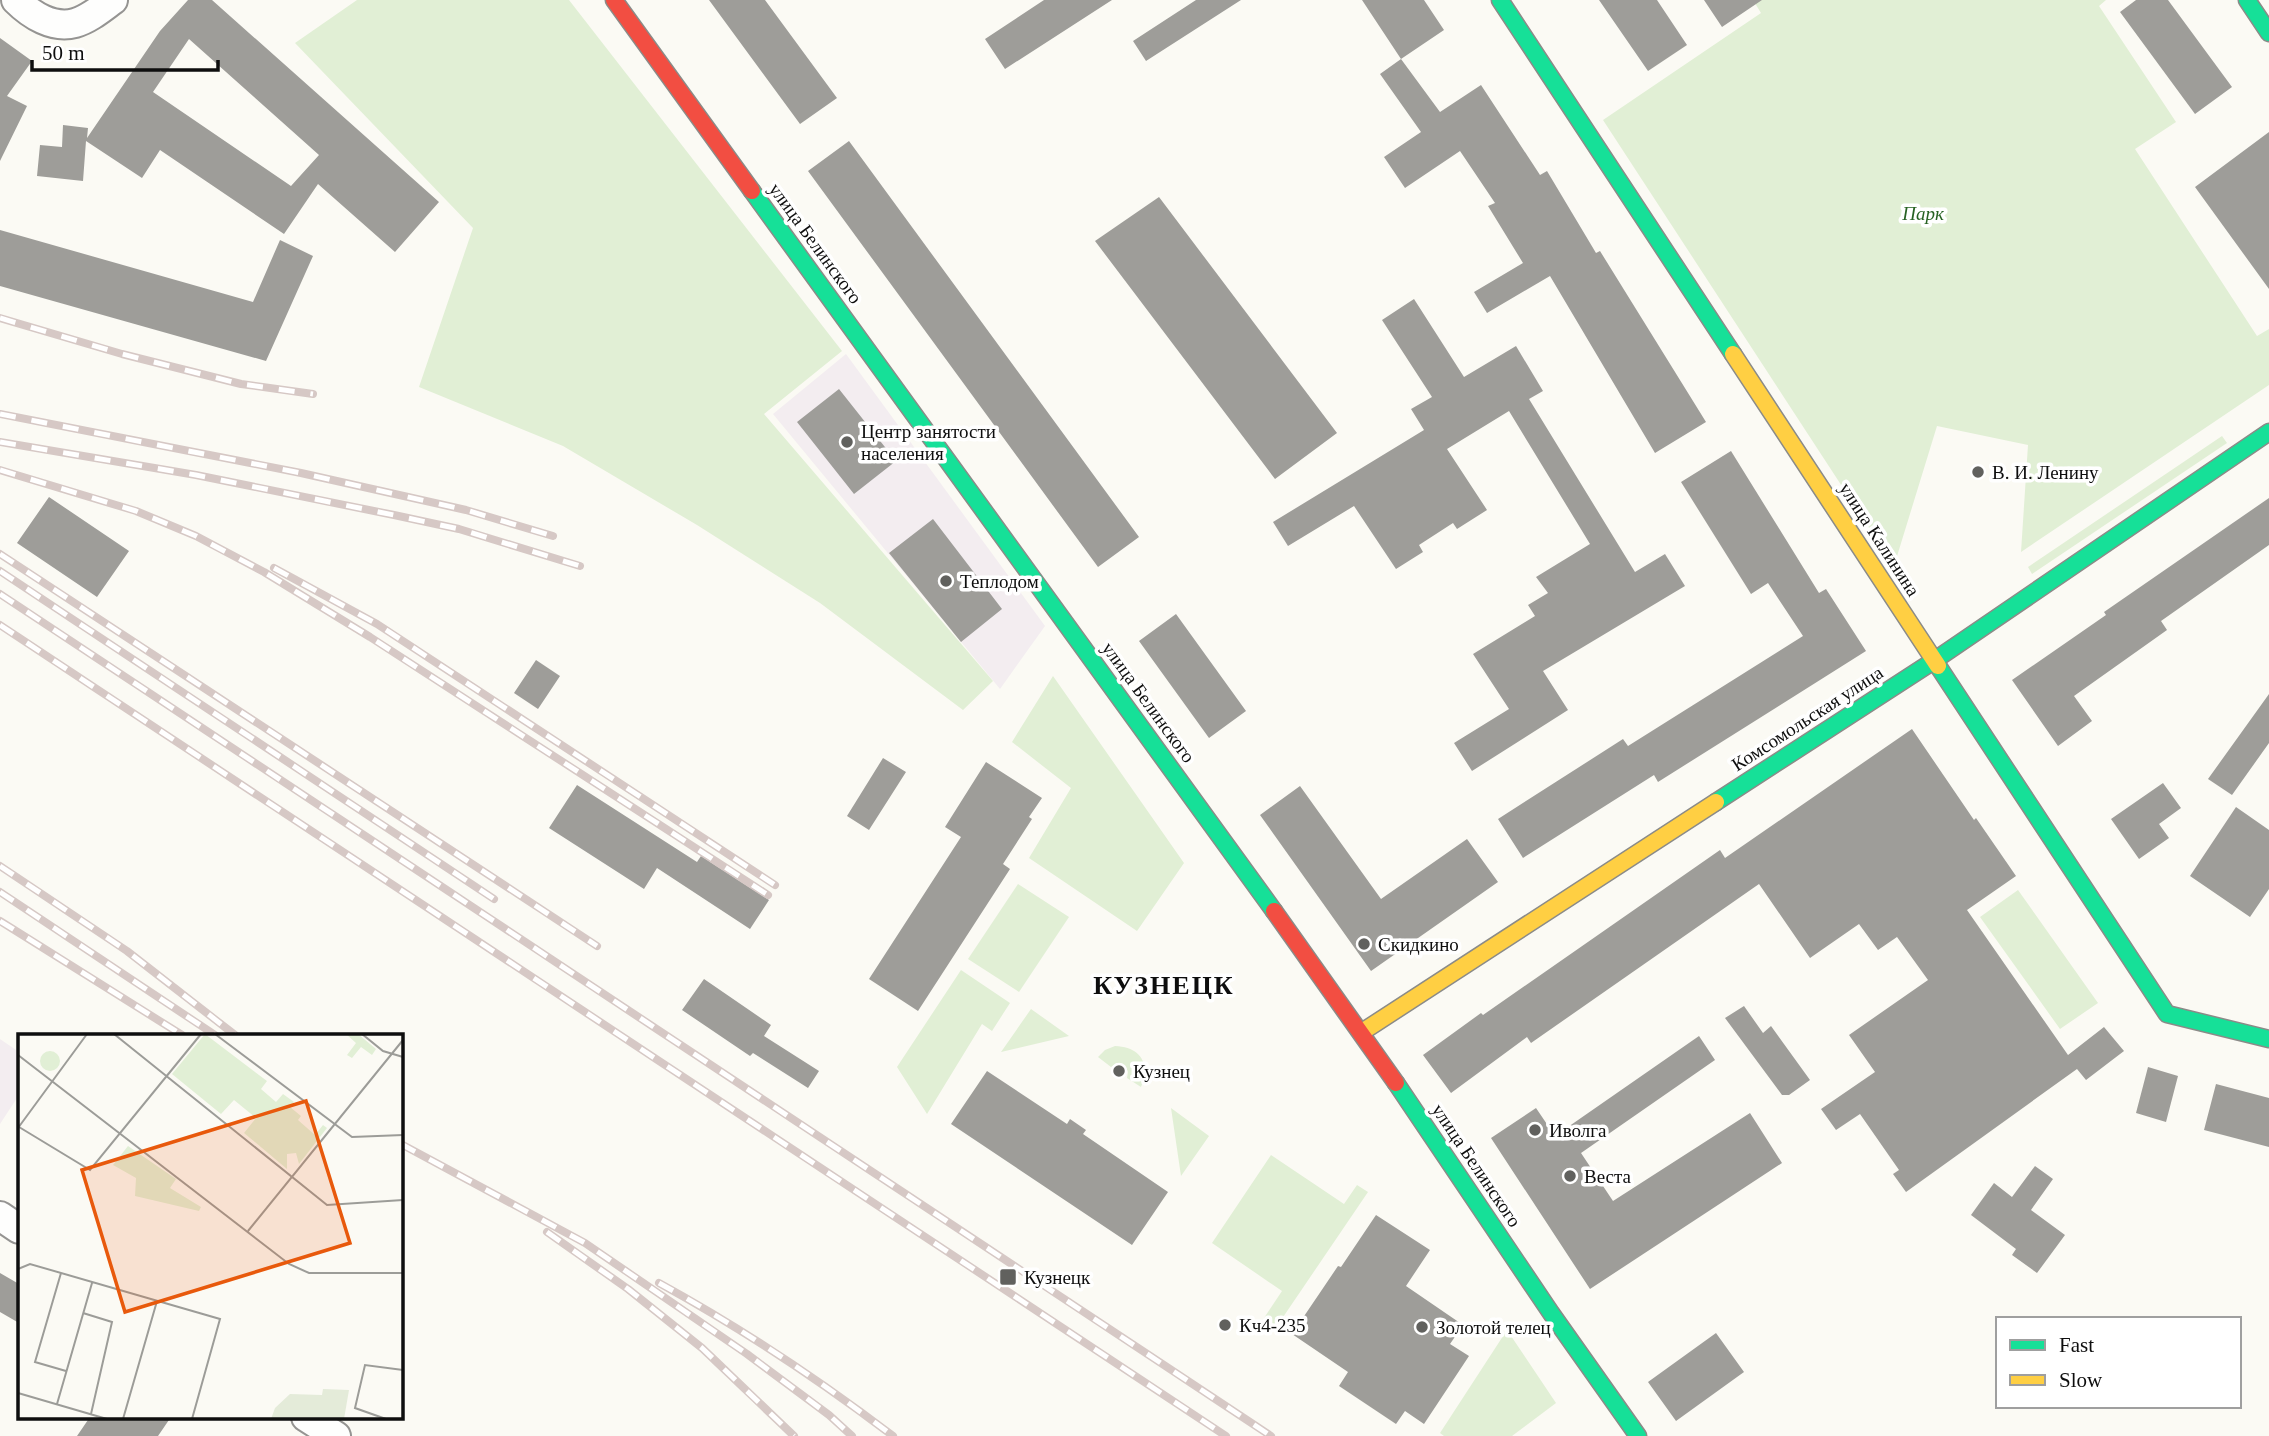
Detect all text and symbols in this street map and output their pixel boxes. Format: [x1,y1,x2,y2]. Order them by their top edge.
scale bar [32,28,217,72]
text: 50 m [42,41,85,65]
street label: улица Белинского [765,179,866,308]
park label: Парк [1901,203,1945,224]
place label: Центр занятости населения [861,421,996,464]
marker: Центр занятости населения [839,434,855,450]
place label: В. И. Ленину [1992,462,2099,483]
marker: В. И. Ленину [1970,464,1986,480]
street label: улица Калинина [1835,479,1924,601]
place label: Теплодом [960,571,1039,592]
marker: Теплодом [938,573,954,589]
street label: улица Белинского [1098,638,1199,767]
street label: Комсомольская улица [1728,661,1887,775]
place label: Скидкино [1378,934,1459,955]
marker: Скидкино [1356,936,1372,952]
district label: КУЗНЕЦК [1093,971,1235,1000]
inset map [18,1034,402,1418]
place label: Кузнец [1133,1061,1190,1082]
marker: Кузнец [1111,1063,1127,1079]
street label: улица Белинского [1428,1100,1526,1231]
place label: Иволга [1549,1120,1607,1141]
marker: Иволга [1527,1122,1543,1138]
place label: Веста [1584,1166,1632,1187]
marker: Веста [1562,1168,1578,1184]
marker: Кузнецк [998,1267,1018,1287]
place label: Кузнецк [1024,1267,1091,1288]
place label: Кч4-235 [1239,1315,1306,1336]
marker: Кч4-235 [1217,1317,1233,1333]
place label: Золотой телец [1436,1317,1551,1338]
legend [1996,1317,2241,1408]
marker: Золотой телец [1414,1319,1430,1335]
text: Fast [2059,1333,2094,1357]
text: Slow [2059,1368,2103,1392]

